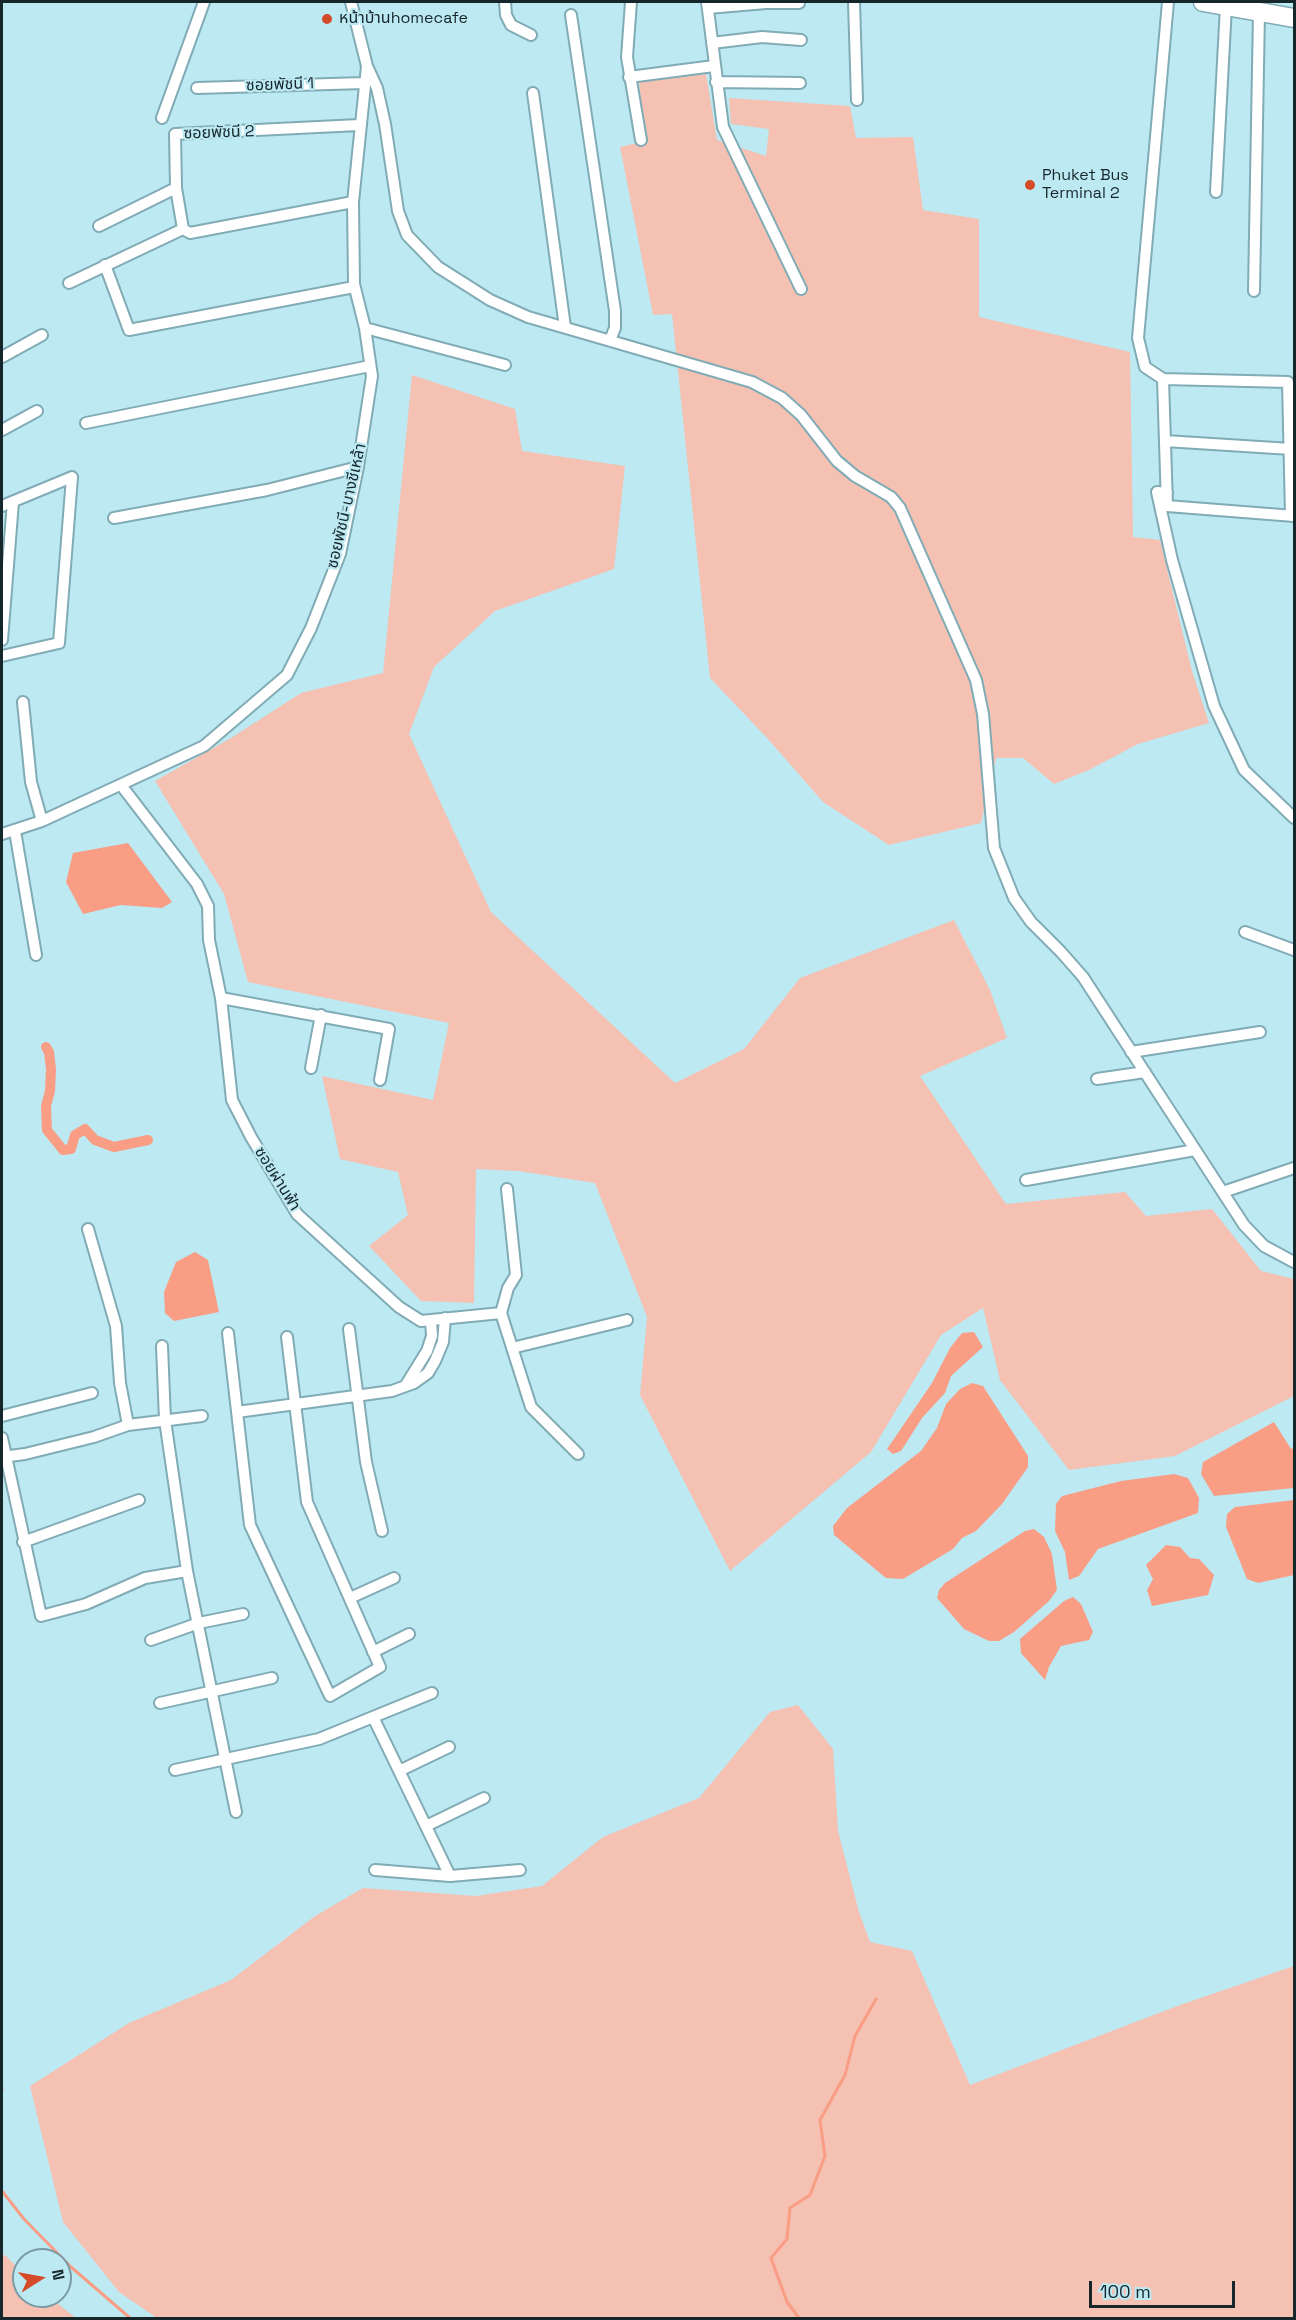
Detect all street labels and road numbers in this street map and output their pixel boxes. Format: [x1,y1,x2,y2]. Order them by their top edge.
street label: ซอยพัชนี 1 [246,74,314,96]
street label: ซอยพัชนี 2 [183,122,255,144]
street label: ซอยพัชนี-บางชีเหล้า [323,442,371,570]
street label: ซอยผ่านฟ้า [250,1144,304,1214]

